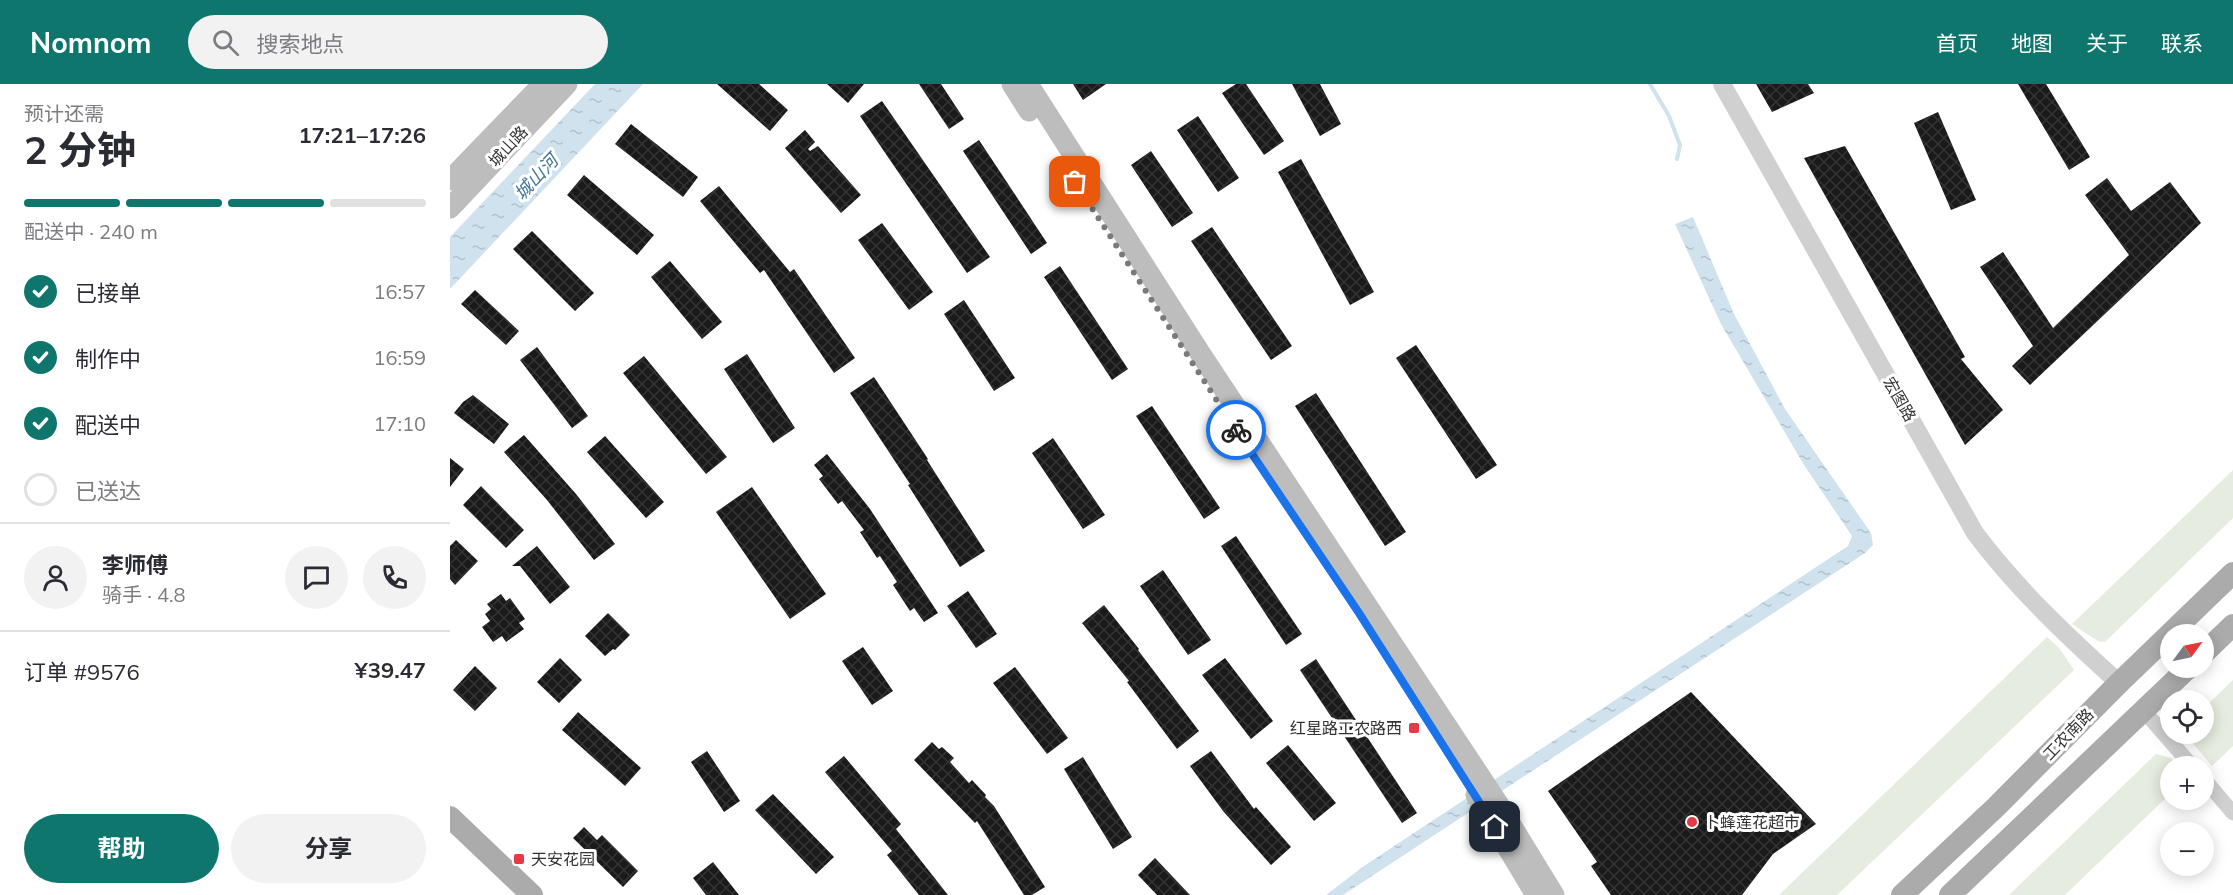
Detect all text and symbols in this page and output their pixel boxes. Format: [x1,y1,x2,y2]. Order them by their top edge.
search box [188,15,608,69]
text: Nomnom [30,25,152,60]
icon: search [209,26,242,59]
text: 搜索地点 [257,30,345,58]
text: 首页 [1936,30,1978,56]
text: 地图 [2011,30,2053,56]
text: 关于 [2086,30,2128,56]
text: 联系 [2161,30,2203,56]
text: 预计还需 [24,101,104,126]
text: 17:21–17:26 [298,121,426,149]
street label: 城山路 [484,122,532,170]
text: 2 分钟 [24,125,136,174]
water label: 城山河 [509,147,565,205]
pin [1049,156,1100,207]
icon: bag [1058,165,1091,198]
text: 配送中 · 240 m [24,219,158,244]
icon: check [24,275,57,308]
text: 已接单 [75,279,141,307]
text: 16:57 [373,279,426,304]
icon: check [24,341,57,374]
text: 制作中 [75,345,141,373]
text: 16:59 [373,345,426,370]
street label: 宏图路 [1879,373,1921,425]
courier [1206,400,1266,460]
icon: check [24,407,57,440]
text: 配送中 [75,411,141,439]
text: 17:10 [373,411,426,436]
icon: bike [1220,414,1253,447]
text: 已送达 [75,477,141,505]
button: person [24,546,87,609]
button: chat [285,546,348,609]
button: phone [363,546,426,609]
text: 李师傅 [102,551,168,579]
text: 骑手 · 4.8 [102,582,186,607]
north arrow [2160,624,2214,678]
map controls [2160,624,2214,876]
text: ¥39.47 [355,656,426,684]
text: 订单 #9576 [24,658,140,686]
button: locate [2160,690,2214,744]
street label: 工农南路 [2039,704,2097,764]
place label: 红星路工农路西 [1290,718,1402,738]
marker: 红星路工农路西 [1407,721,1421,735]
button: + [2160,756,2214,810]
pin [1469,801,1520,852]
icon: home [1478,810,1511,843]
place label: 卜蜂莲花超市 [1704,812,1800,832]
button: 帮助 [24,814,219,883]
button: 分享 [231,814,426,883]
marker: 卜蜂莲花超市 [1685,815,1699,829]
button: − [2160,822,2214,876]
place label: 天安花园 [531,849,595,869]
marker: 天安花园 [512,852,526,866]

